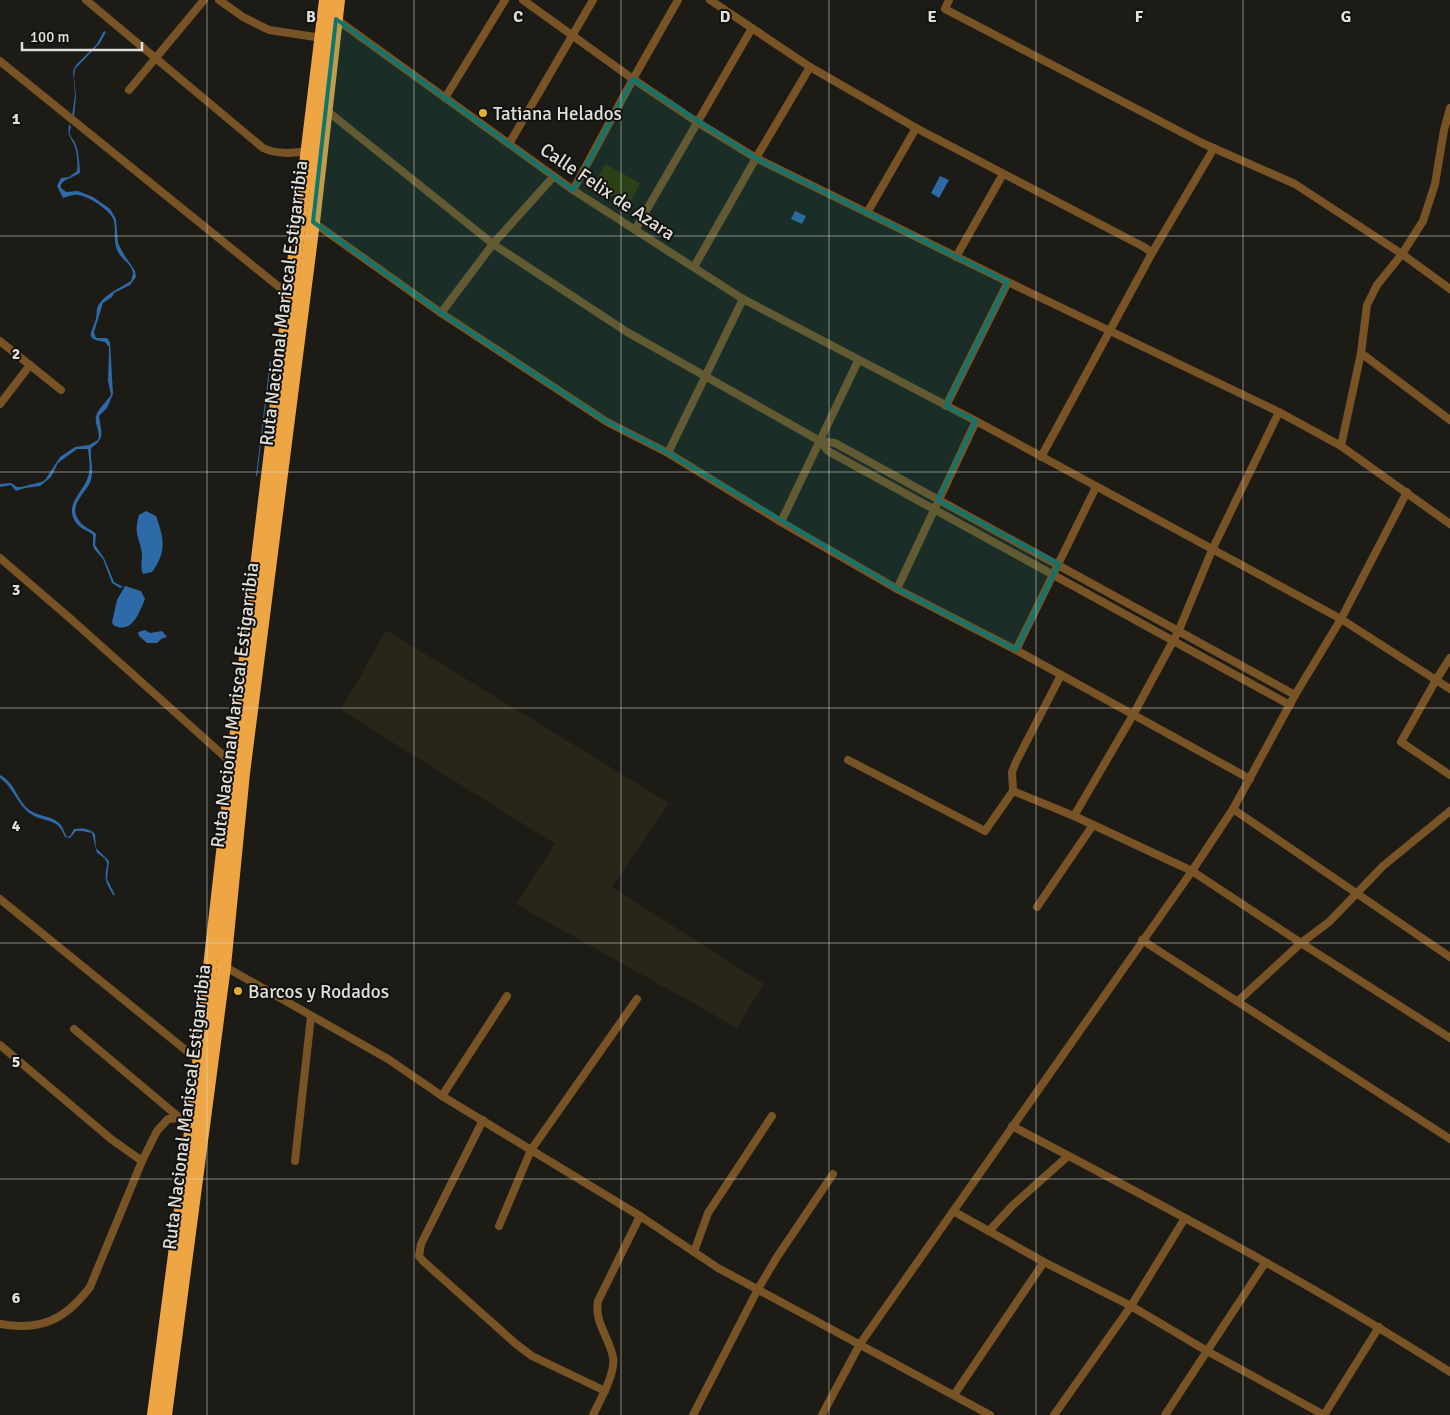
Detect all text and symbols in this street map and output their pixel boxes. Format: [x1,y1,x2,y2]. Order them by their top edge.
text: B [306,7,316,27]
text: C [513,7,523,27]
text: D [720,7,731,27]
text: E [927,7,937,27]
text: F [1135,7,1144,27]
text: G [1341,7,1351,27]
scale bar [22,20,142,52]
text: 100 m [30,28,70,46]
place label: Tatiana Helados [493,102,622,126]
marker: Tatiana Helados [477,107,489,119]
text: 1 [12,109,21,129]
street label: Calle Felix de Azara [535,138,680,246]
street label: Ruta Nacional Mariscal Estigarribia [255,159,313,447]
text: 2 [12,344,20,364]
street label: Ruta Nacional Mariscal Estigarribia [206,561,264,849]
text: 3 [12,580,20,600]
text: 4 [12,816,21,836]
street label: Ruta Nacional Mariscal Estigarribia [158,963,216,1251]
place label: Barcos y Rodados [248,980,389,1004]
marker: Barcos y Rodados [232,985,244,997]
text: 5 [12,1052,20,1072]
text: 6 [12,1288,21,1308]

